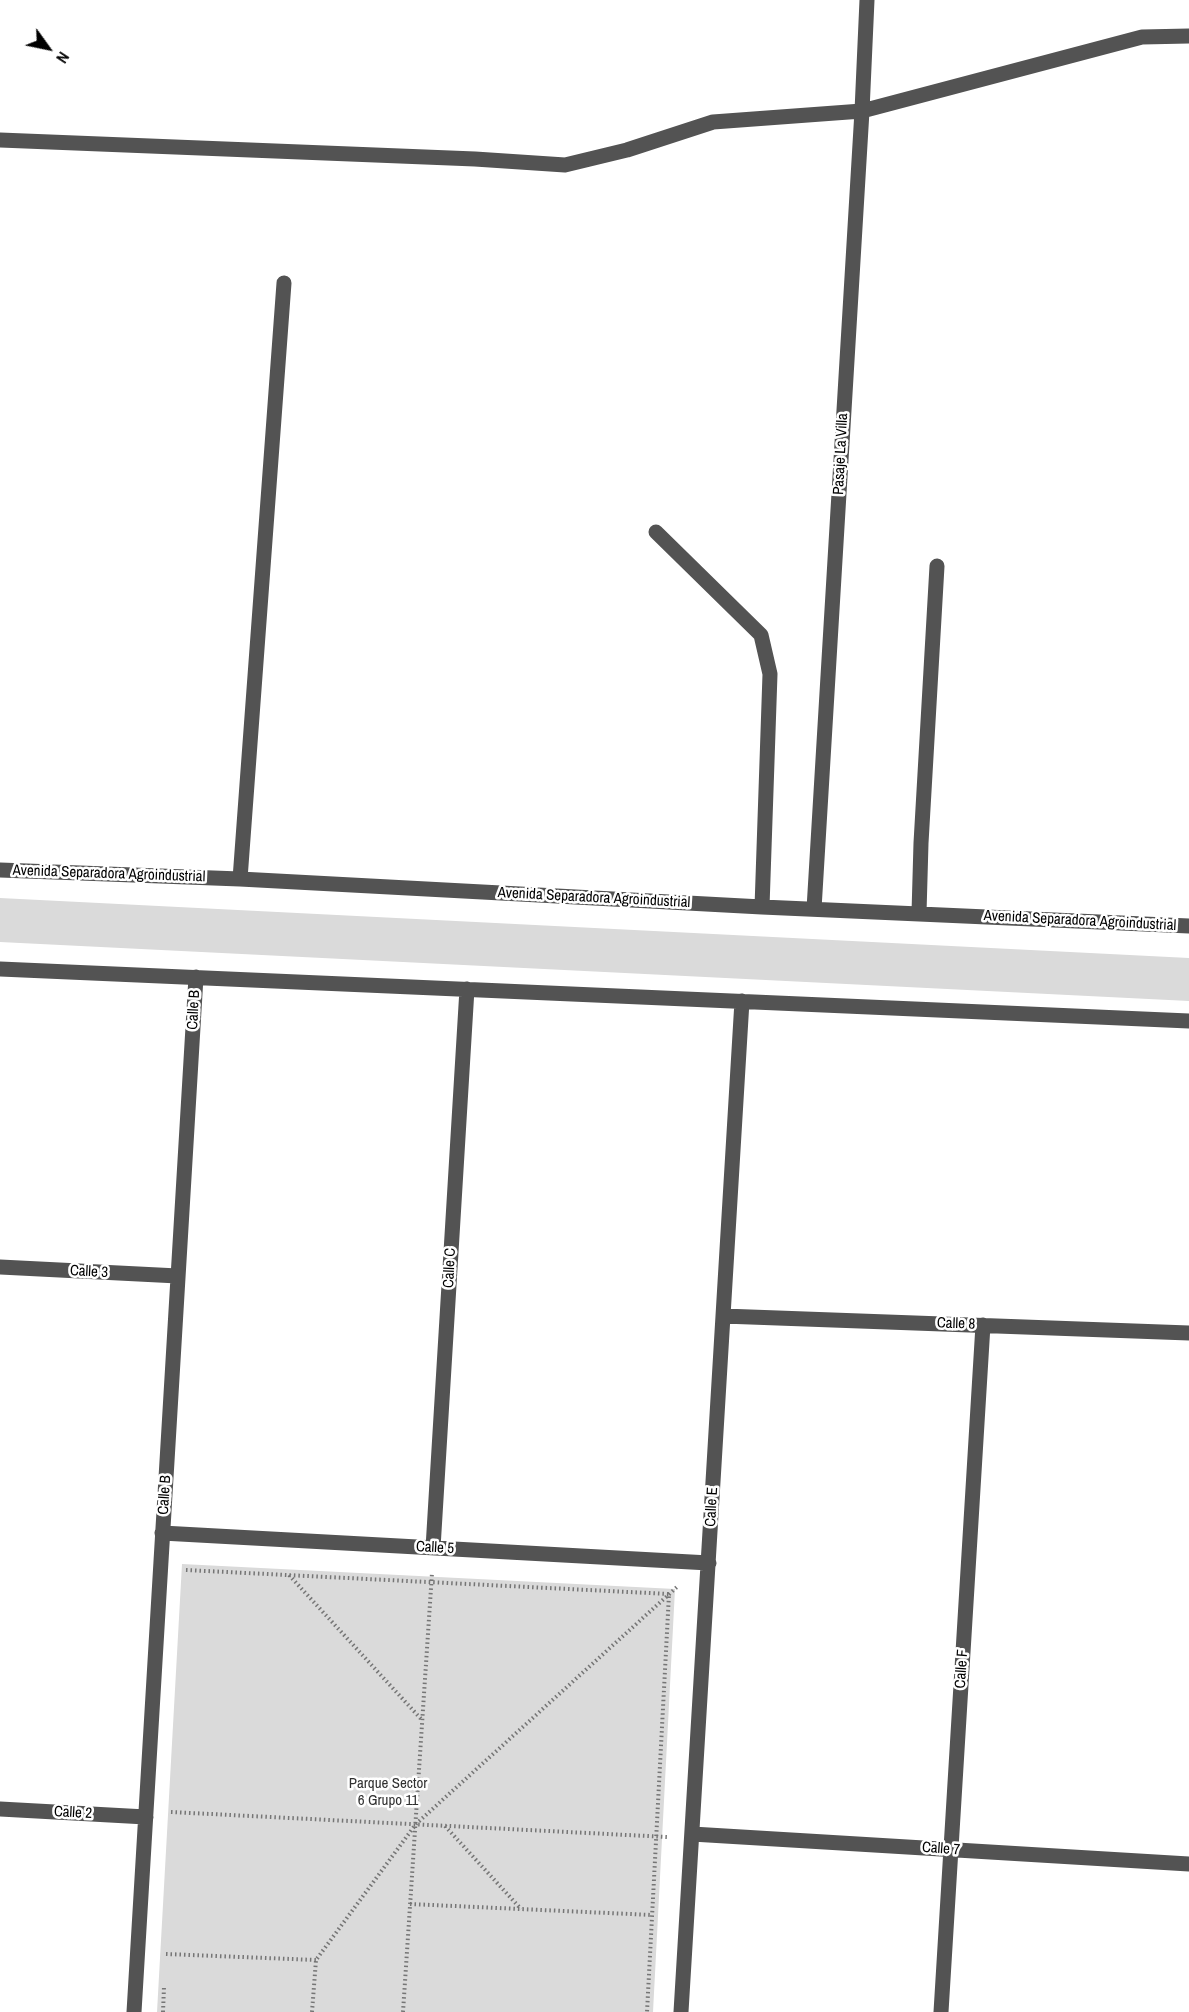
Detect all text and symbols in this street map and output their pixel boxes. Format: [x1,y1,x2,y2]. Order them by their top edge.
north arrow [18,18,78,78]
text: N [51,48,75,68]
street label: Pasaje La Villa [830,413,852,495]
street label: Avenida Separadora Agroindustrial [12,862,206,886]
street label: Avenida Separadora Agroindustrial [497,884,691,912]
street label: Avenida Separadora Agroindustrial [983,907,1177,935]
street label: Calle B [184,990,204,1030]
street label: Calle C [440,1247,460,1289]
street label: Calle 3 [69,1262,109,1282]
street label: Calle 8 [937,1314,975,1334]
street label: Calle B [155,1475,175,1515]
street label: Calle E [702,1487,722,1527]
street label: Calle 5 [415,1538,455,1558]
street label: Calle F [952,1649,972,1689]
park label: Parque Sector 6 Grupo 11 [349,1775,427,1810]
street label: Calle 2 [53,1803,93,1823]
street label: Calle 7 [921,1839,961,1859]

